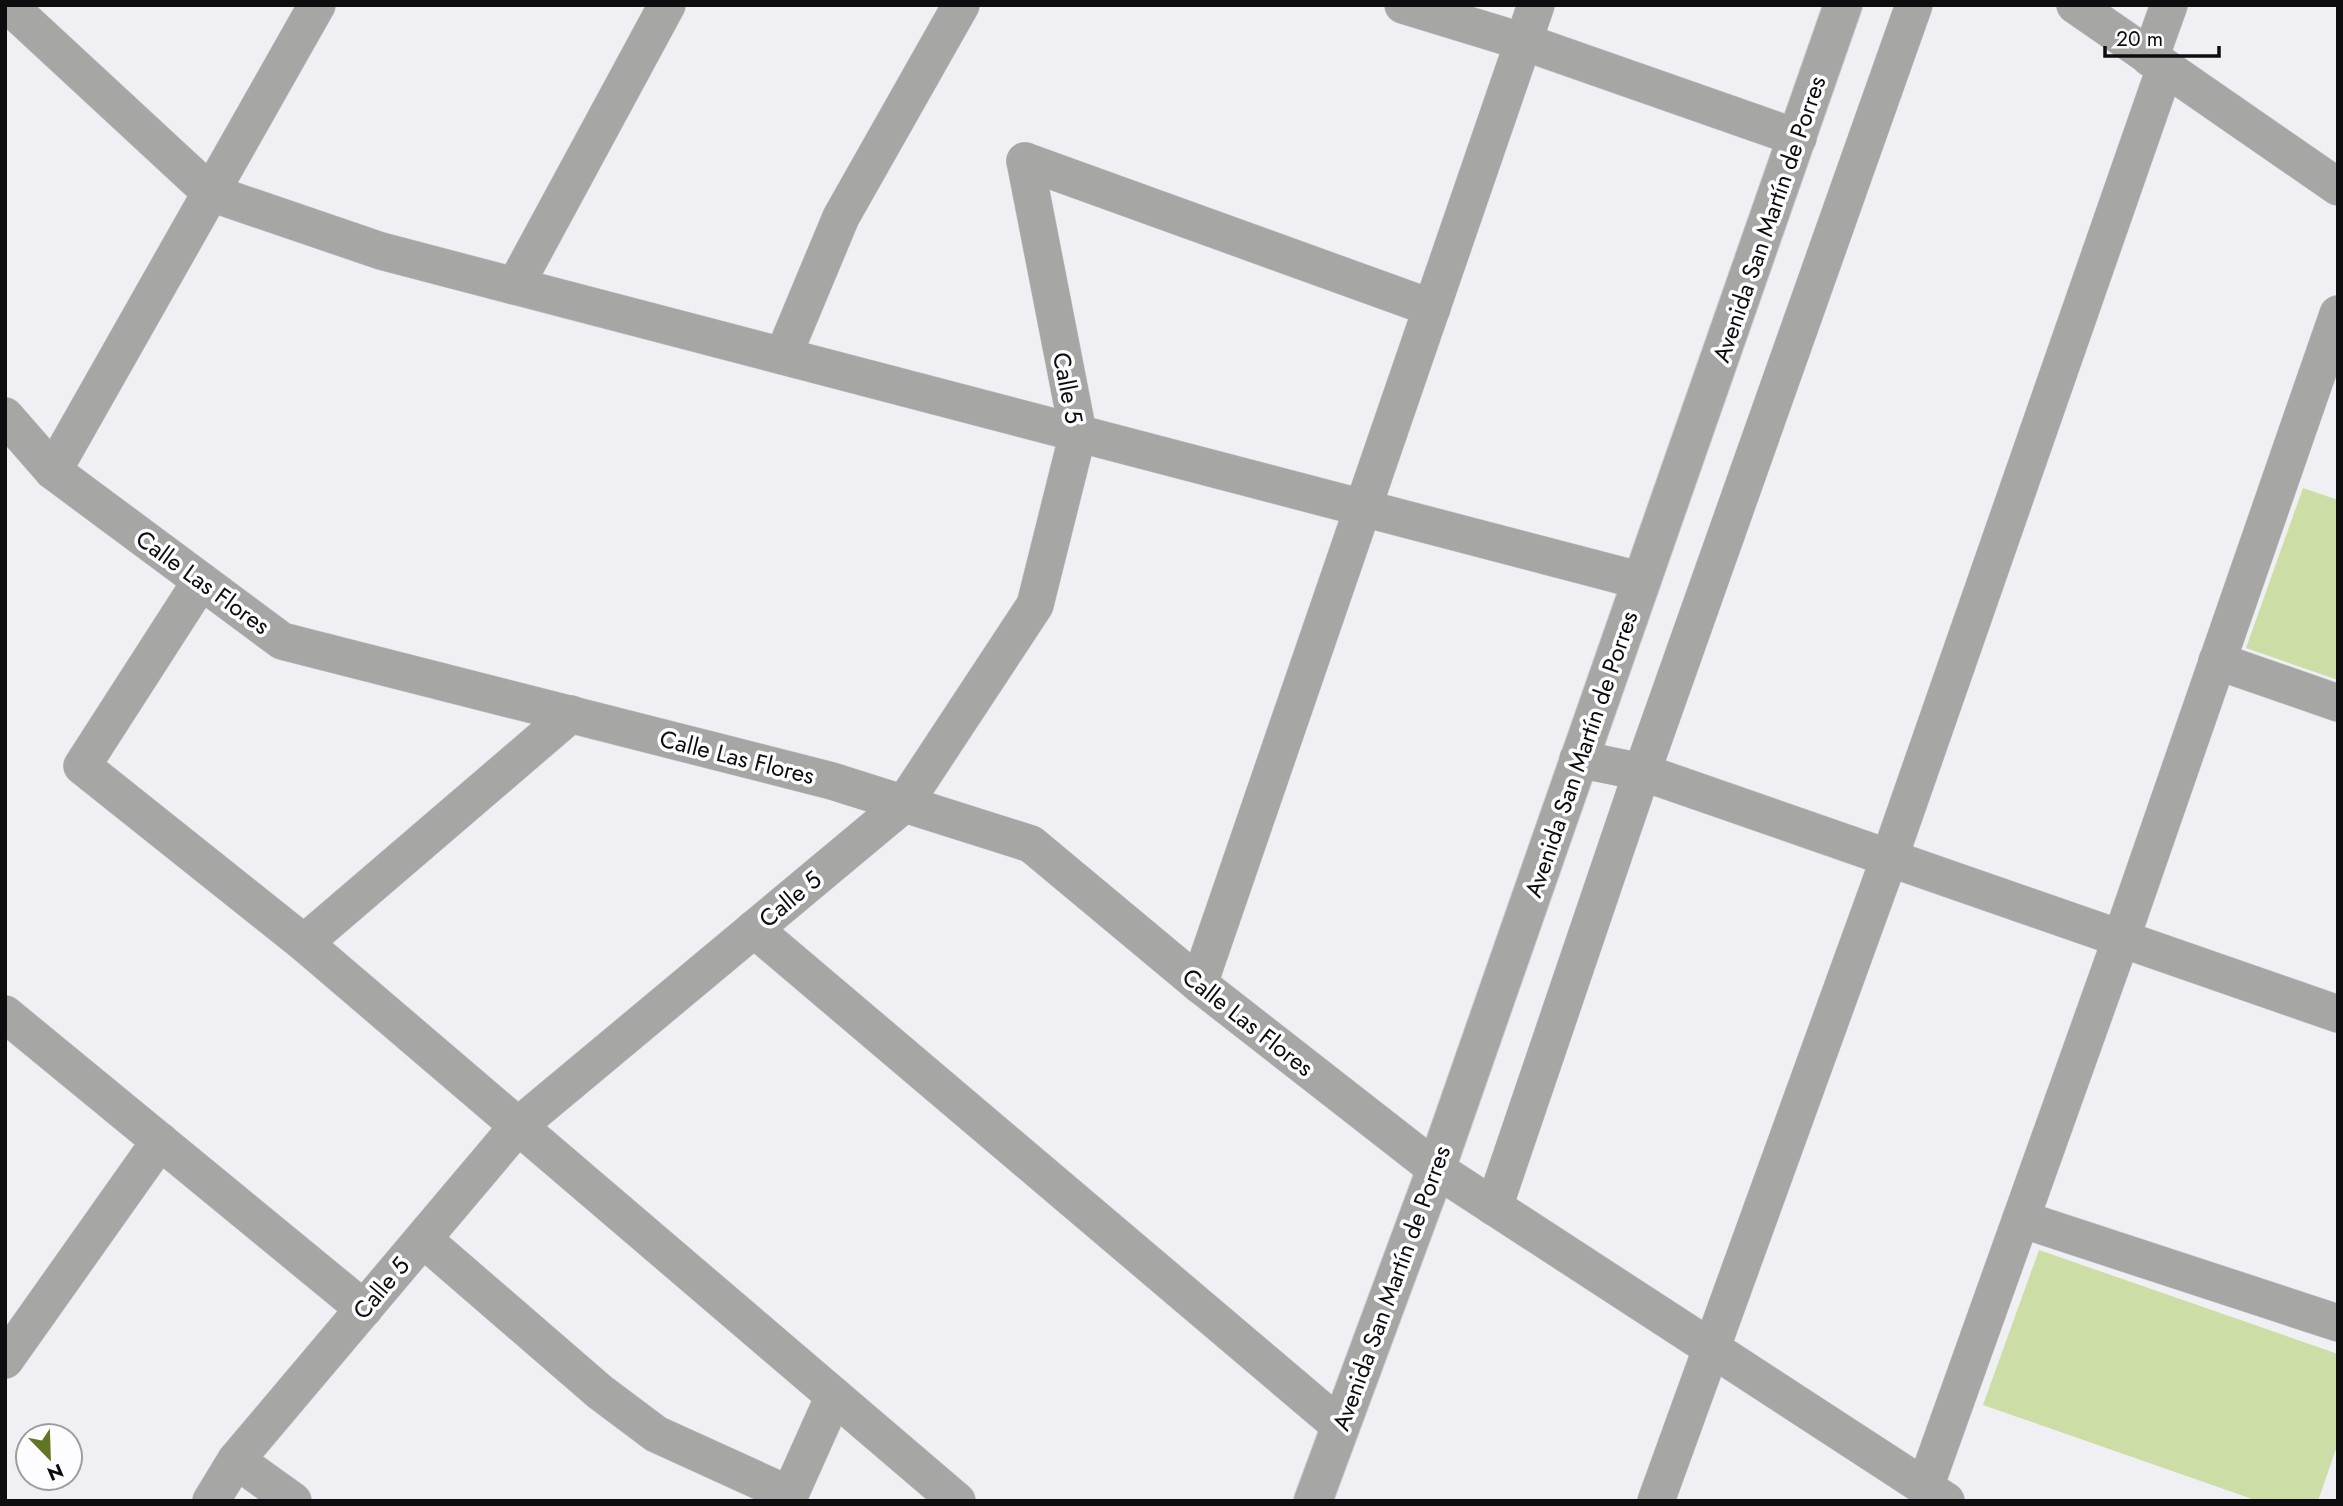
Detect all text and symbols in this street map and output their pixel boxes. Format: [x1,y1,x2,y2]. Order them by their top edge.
scale bar [2105,14,2219,58]
text: 20 m [2116,24,2163,54]
street label: Avenida San Martín de Porres [1703,71,1835,367]
street label: Calle 5 [1044,349,1092,427]
street label: Calle Las Flores [129,521,277,643]
street label: Avenida San Martín de Porres [1515,606,1647,902]
street label: Calle Las Flores [656,721,818,793]
street label: Calle 5 [751,862,829,936]
street label: Calle Las Flores [1175,959,1321,1085]
street label: Avenida San Martín de Porres [1323,1141,1459,1435]
street label: Calle 5 [344,1249,418,1327]
north arrow [14,1422,84,1492]
text: N [43,1457,68,1488]

